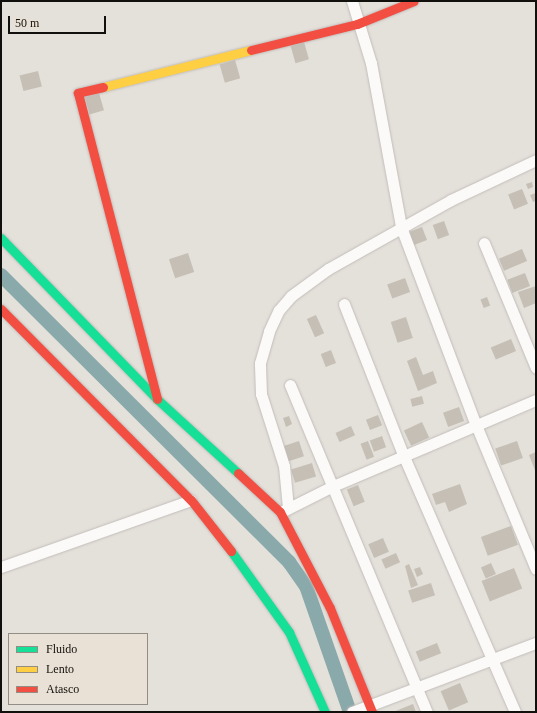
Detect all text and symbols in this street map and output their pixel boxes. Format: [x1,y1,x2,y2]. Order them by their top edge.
scale bar [10,8,108,34]
text: 50 m [15,16,39,30]
legend [8,633,148,705]
text: Fluido [46,642,77,656]
text: Lento [46,662,74,676]
text: Atasco [46,682,79,696]

